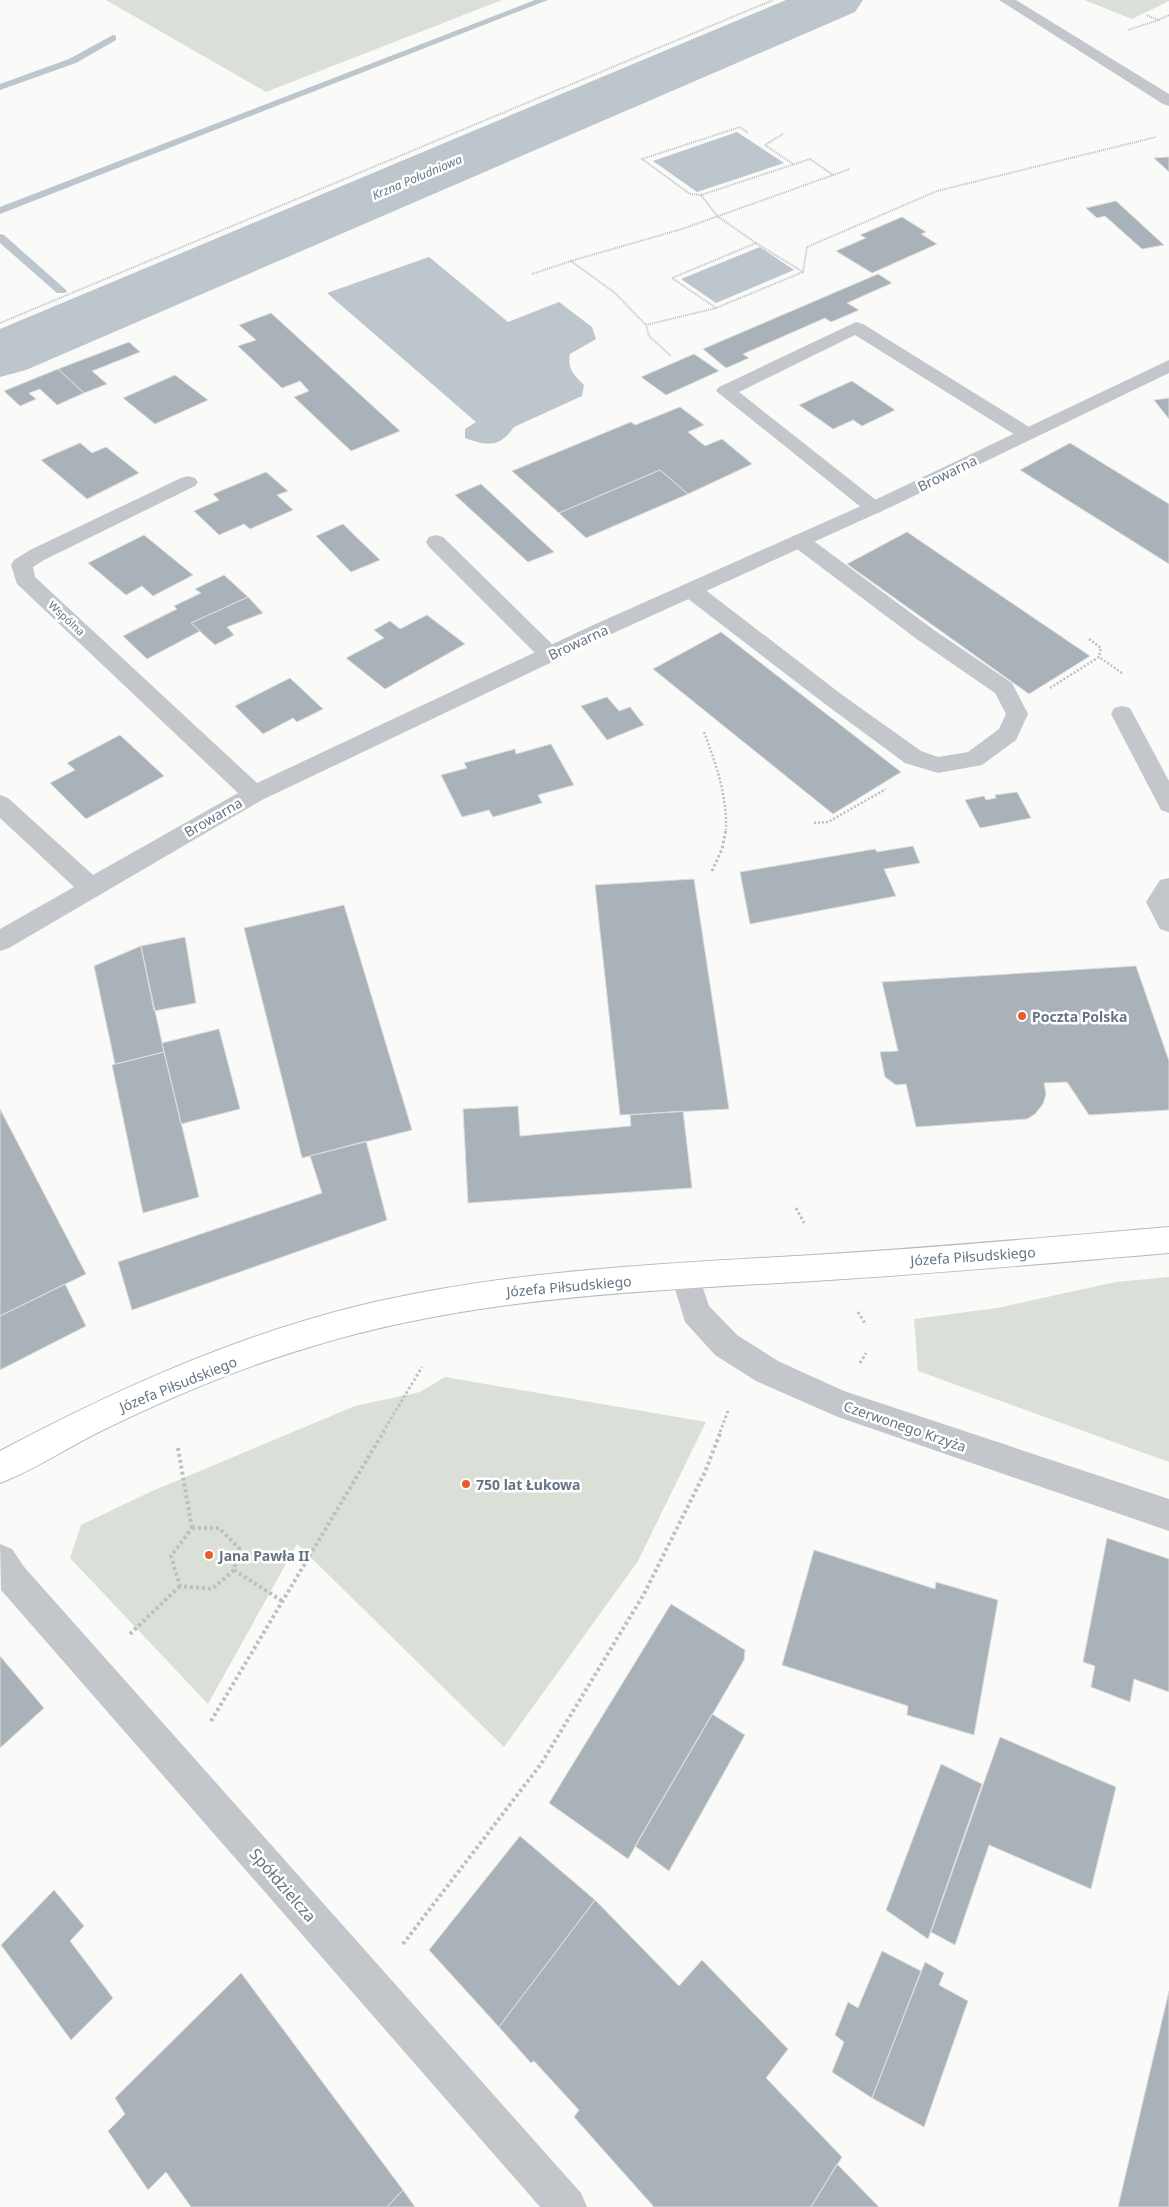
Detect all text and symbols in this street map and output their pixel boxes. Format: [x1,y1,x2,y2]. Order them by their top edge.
water label: Krzna Południowa [369,150,465,204]
street label: Browarna [914,450,980,496]
street label: Wspólna [46,597,88,639]
street label: Browarna [545,620,611,664]
street label: Browarna [181,793,245,841]
place label: Poczta Polska [1032,1007,1127,1026]
marker: Poczta Polska [1016,1010,1028,1022]
street label: Józefa Piłsudskiego [908,1242,1036,1270]
street label: Józefa Piłsudskiego [504,1271,632,1301]
street label: Józefa Piłsudskiego [114,1352,240,1417]
street label: Czerwonego Krzyża [841,1396,969,1456]
place label: 750 lat Łukowa [476,1475,580,1494]
marker: 750 lat Łukowa [460,1478,472,1490]
place label: Jana Pawła II [217,1546,309,1565]
marker: Jana Pawła II [203,1549,215,1561]
street label: Spółdzielcza [245,1843,321,1927]

